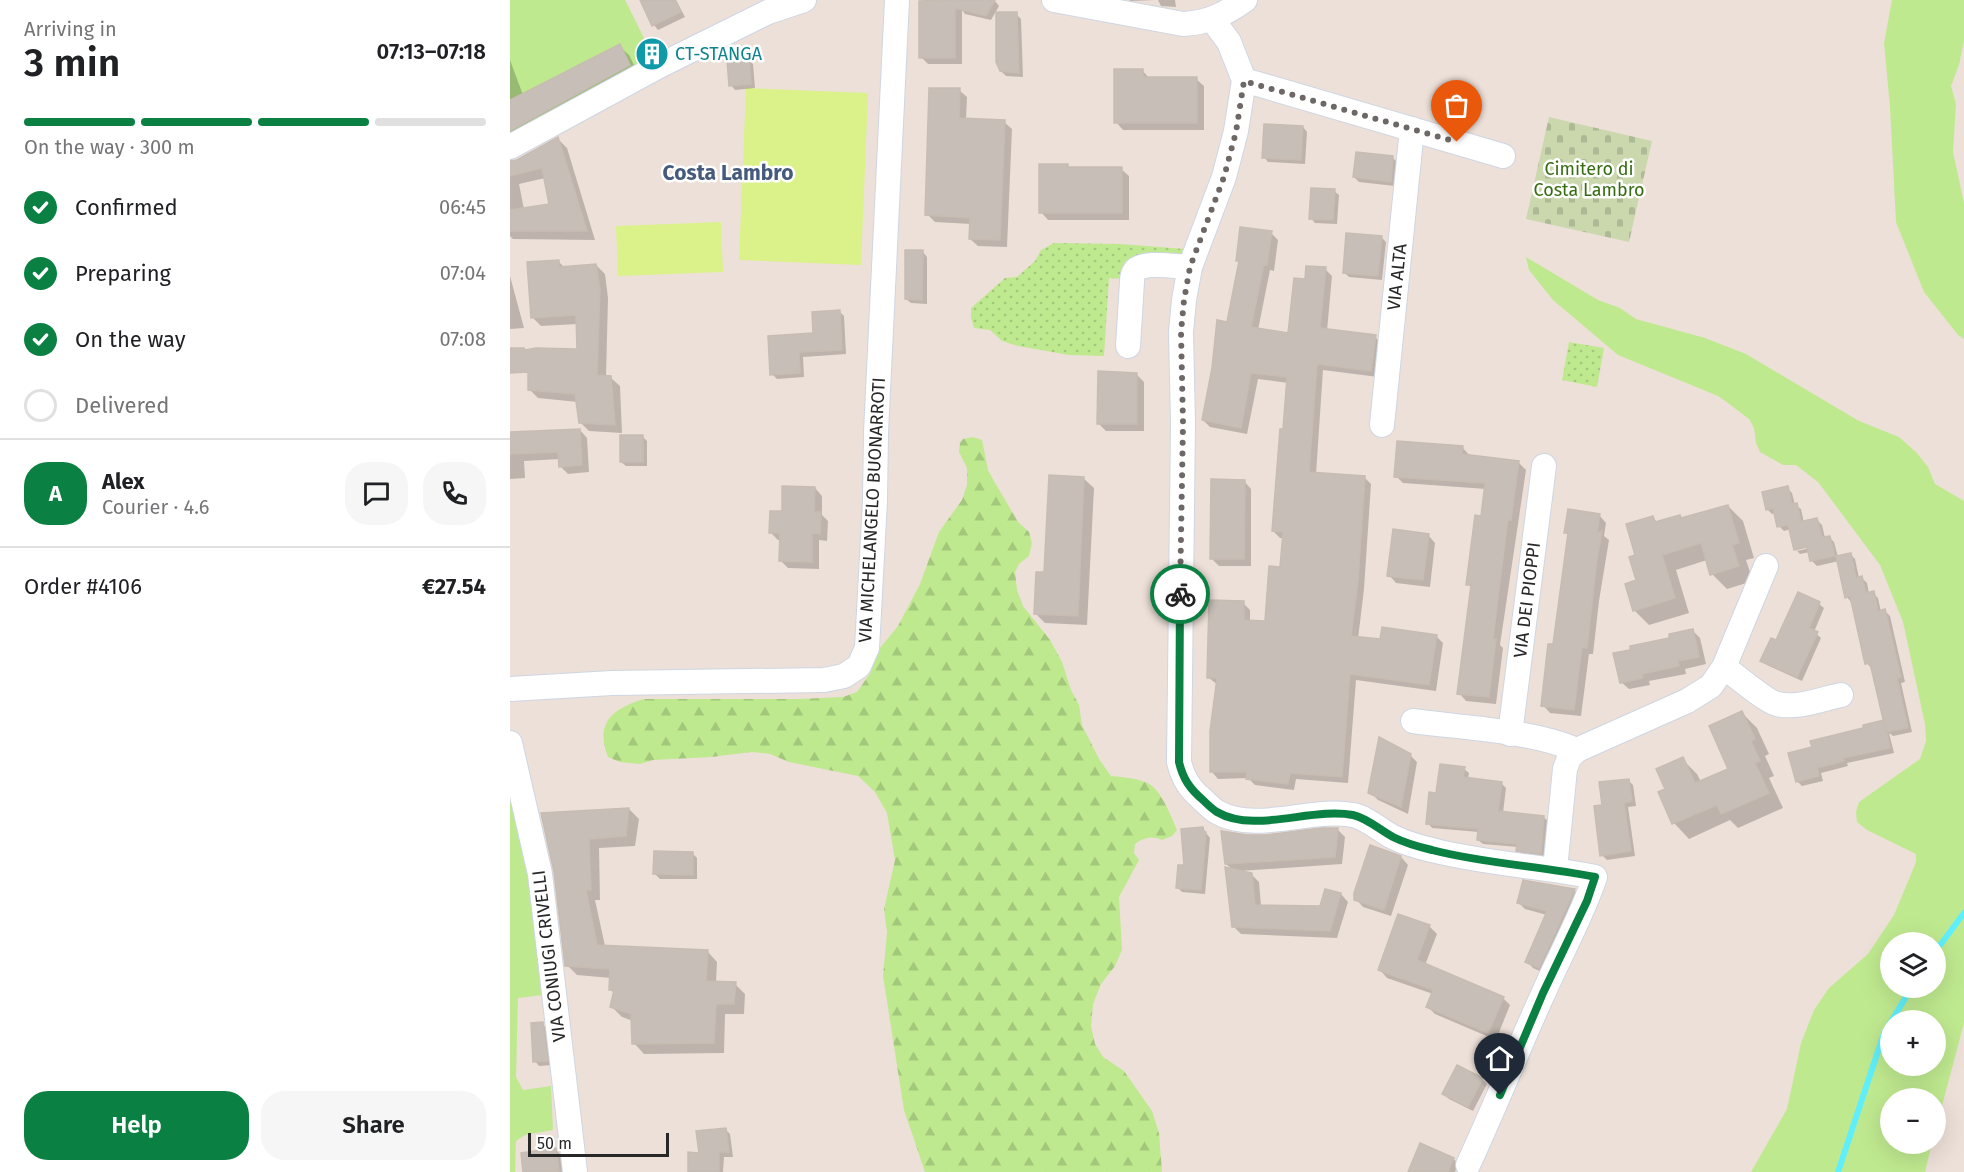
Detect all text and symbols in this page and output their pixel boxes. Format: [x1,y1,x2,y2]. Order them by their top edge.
text: Arriving in [24,17,117,41]
building icon: CT-STANGA [634,36,670,72]
text: 07:13–07:18 [377,38,486,65]
text: 3 min [24,40,120,86]
place label: CT-STANGA [675,43,763,65]
pin [1431,80,1482,142]
icon: bag [1440,89,1473,122]
text: On the way · 300 m [24,135,195,159]
park label: Cimitero di Costa Lambro [1533,158,1645,201]
district label: Costa Lambro [663,160,793,186]
icon: check [24,191,57,224]
text: Confirmed [75,194,178,221]
text: 06:45 [439,195,486,219]
street label: VIA ALTA [1383,242,1412,311]
icon: check [24,257,57,290]
text: Preparing [75,260,171,287]
text: 07:04 [440,261,486,285]
icon: check [24,323,57,356]
text: On the way [75,326,186,353]
text: 07:08 [439,327,486,351]
street label: VIA MICHELANGELO BUONARROTI [854,377,890,643]
text: Delivered [75,392,170,419]
button: chat [345,462,408,525]
button: phone [423,462,486,525]
text: Alex [102,468,145,495]
text: A [49,480,62,507]
text: Courier · 4.6 [102,495,209,519]
street label: VIA DEI PIOPPI [1509,541,1545,659]
courier [1150,564,1210,624]
text: Order #4106 [24,573,142,600]
text: €27.54 [422,573,486,600]
icon: bike [1164,578,1197,611]
street label: VIA CONIUGI CRIVELLI [528,869,570,1043]
map controls [1880,932,1946,1154]
button: layers [1880,932,1946,998]
button: + [1880,1010,1946,1076]
pin [1474,1033,1525,1095]
icon: home [1483,1042,1516,1075]
button: − [1880,1088,1946,1154]
button: Help [24,1091,249,1160]
button: Share [261,1091,486,1160]
scale bar [528,1130,669,1158]
text: 50 m [537,1134,572,1153]

